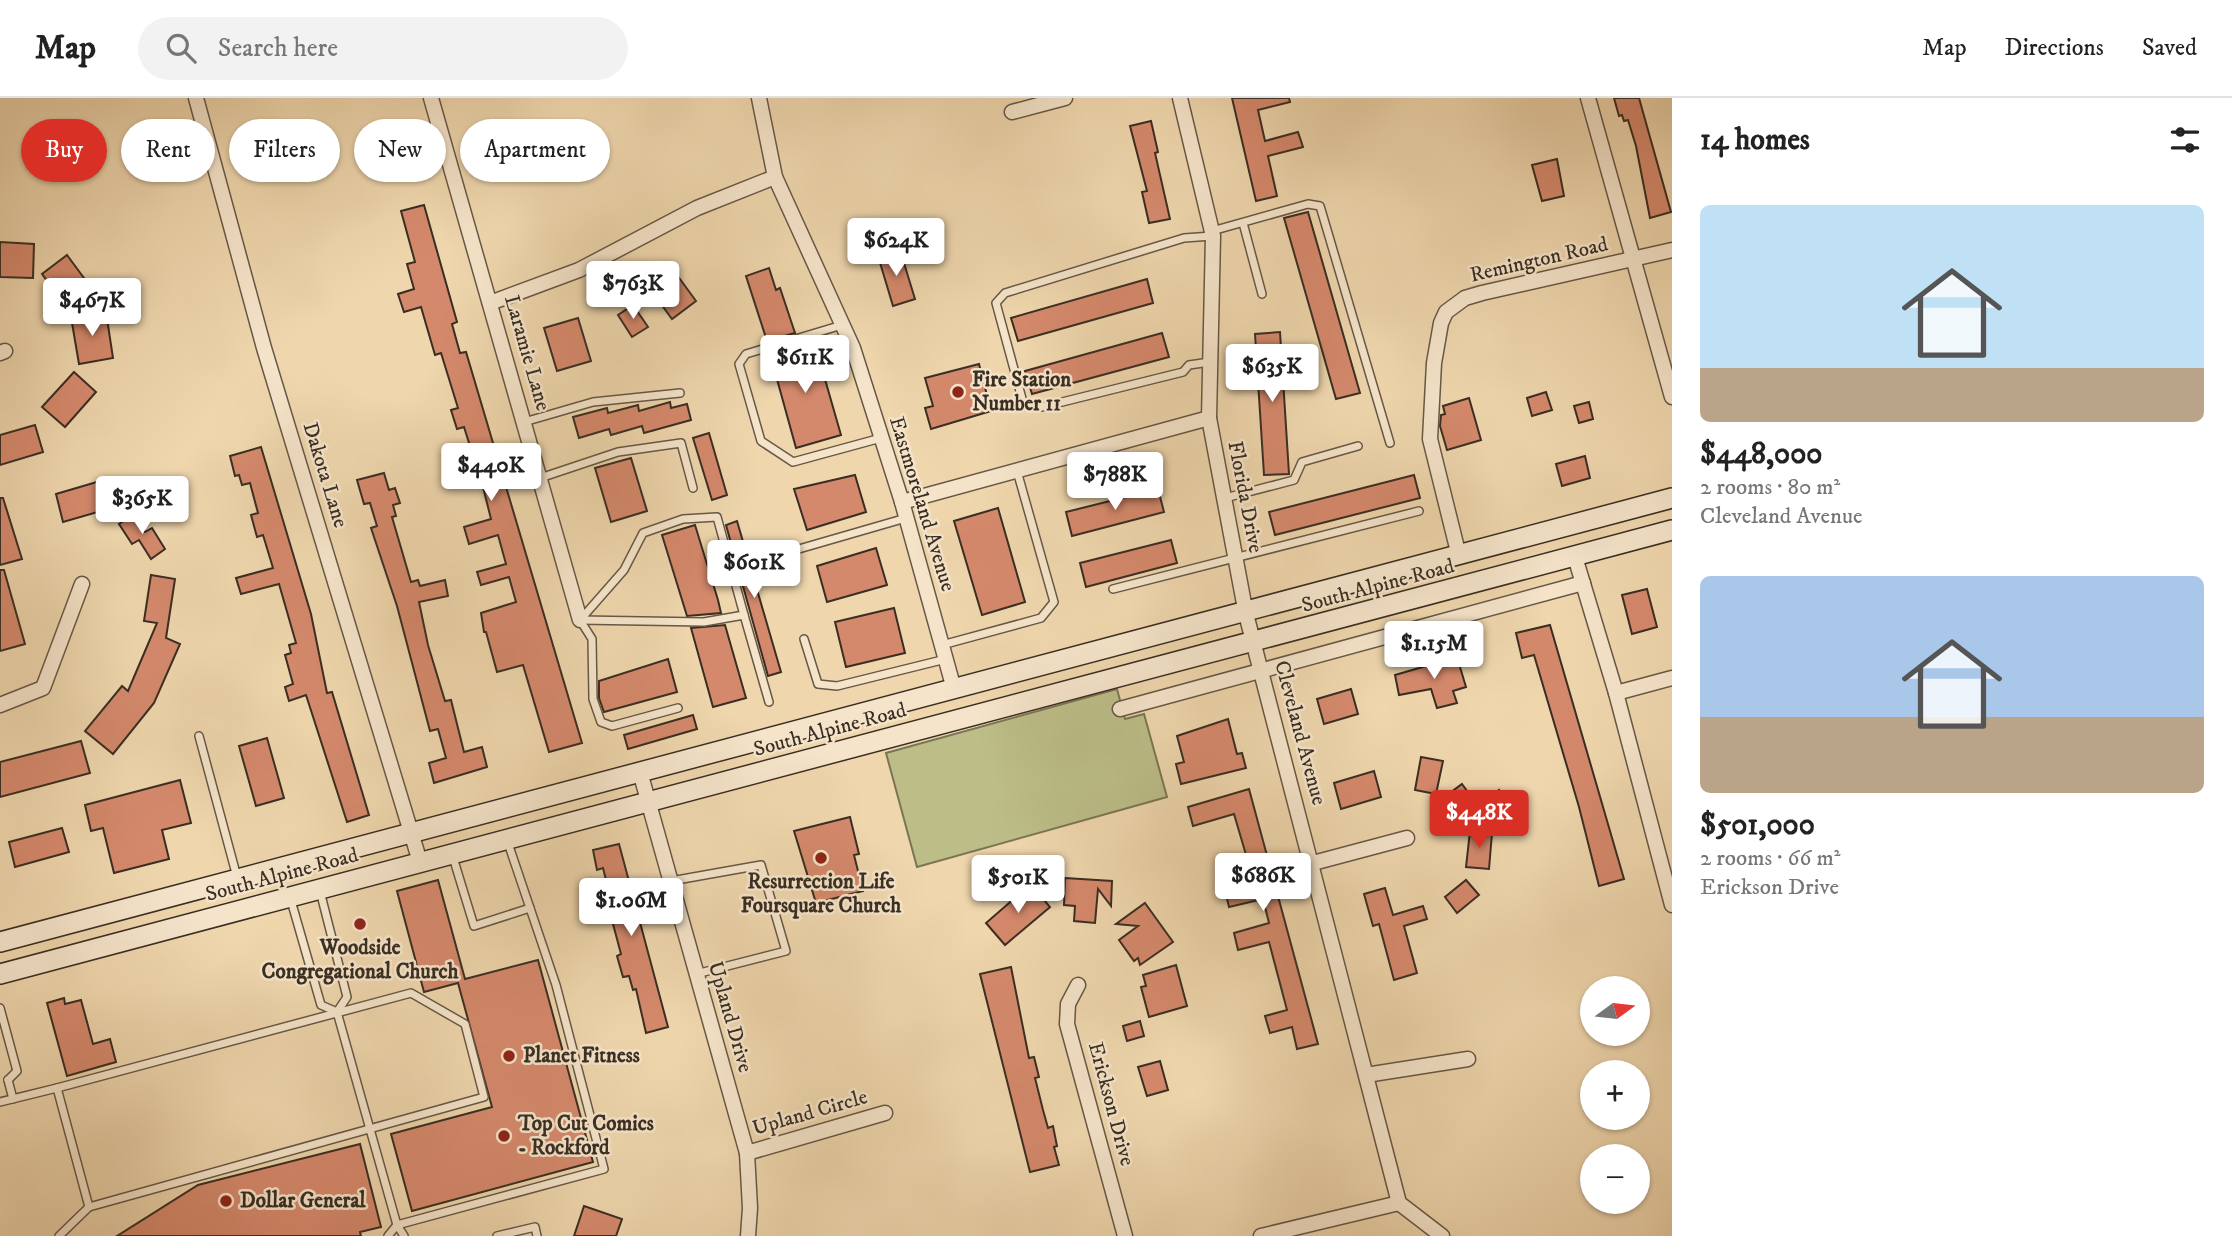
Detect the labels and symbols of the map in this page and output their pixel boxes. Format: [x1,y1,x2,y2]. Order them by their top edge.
pin: $624K [847,218,945,278]
street label: Remington Road [1467,231,1611,289]
pin: $763K [584,262,682,321]
pin: $467K [43,278,141,338]
street label: Laramie Lane [498,292,556,414]
pin: $611K [756,336,854,395]
pin: $635K [1223,344,1321,404]
place label: Fire Station Number 11 [972,367,1072,417]
marker: Fire Station Number 11 [950,384,966,400]
street label: Eastmoreland Avenue [883,413,961,595]
street label: Dakota Lane [297,419,353,531]
street label: Florida Drive [1221,439,1269,555]
pin: $440K [442,444,540,503]
pin: $788K [1066,452,1164,512]
pin: $365K [93,476,191,536]
pin: $601K [705,540,803,600]
street label: South Alpine Road [1299,553,1458,619]
pin: $1.15M [1377,622,1491,681]
street label: Cleveland Avenue [1268,658,1332,808]
street label: South Alpine Road [751,697,910,763]
pin: $448K [1430,790,1528,850]
street label: South Alpine Road [203,842,362,908]
marker: Resurrection Life Foursquare Church [813,850,829,866]
pin: $686K [1214,854,1312,913]
pin: $501K [969,856,1067,915]
place label: Resurrection Life Foursquare Church [741,869,902,919]
pin: $1.06M [574,878,688,938]
marker: Woodside Congregational Church [352,916,368,932]
place label: Woodside Congregational Church [262,935,459,985]
street label: Upland Drive [702,959,758,1076]
north arrow [1580,976,1650,1046]
street label: Erickson Drive [1082,1039,1140,1169]
place label: Planet Fitness [523,1043,640,1069]
marker: Planet Fitness [501,1048,517,1064]
street label: Upland Circle [750,1084,871,1142]
place label: Top Cut Comics - Rockford [517,1111,654,1161]
marker: Top Cut Comics - Rockford [496,1128,512,1144]
place label: Dollar General [240,1188,366,1214]
marker: Dollar General [218,1193,234,1209]

